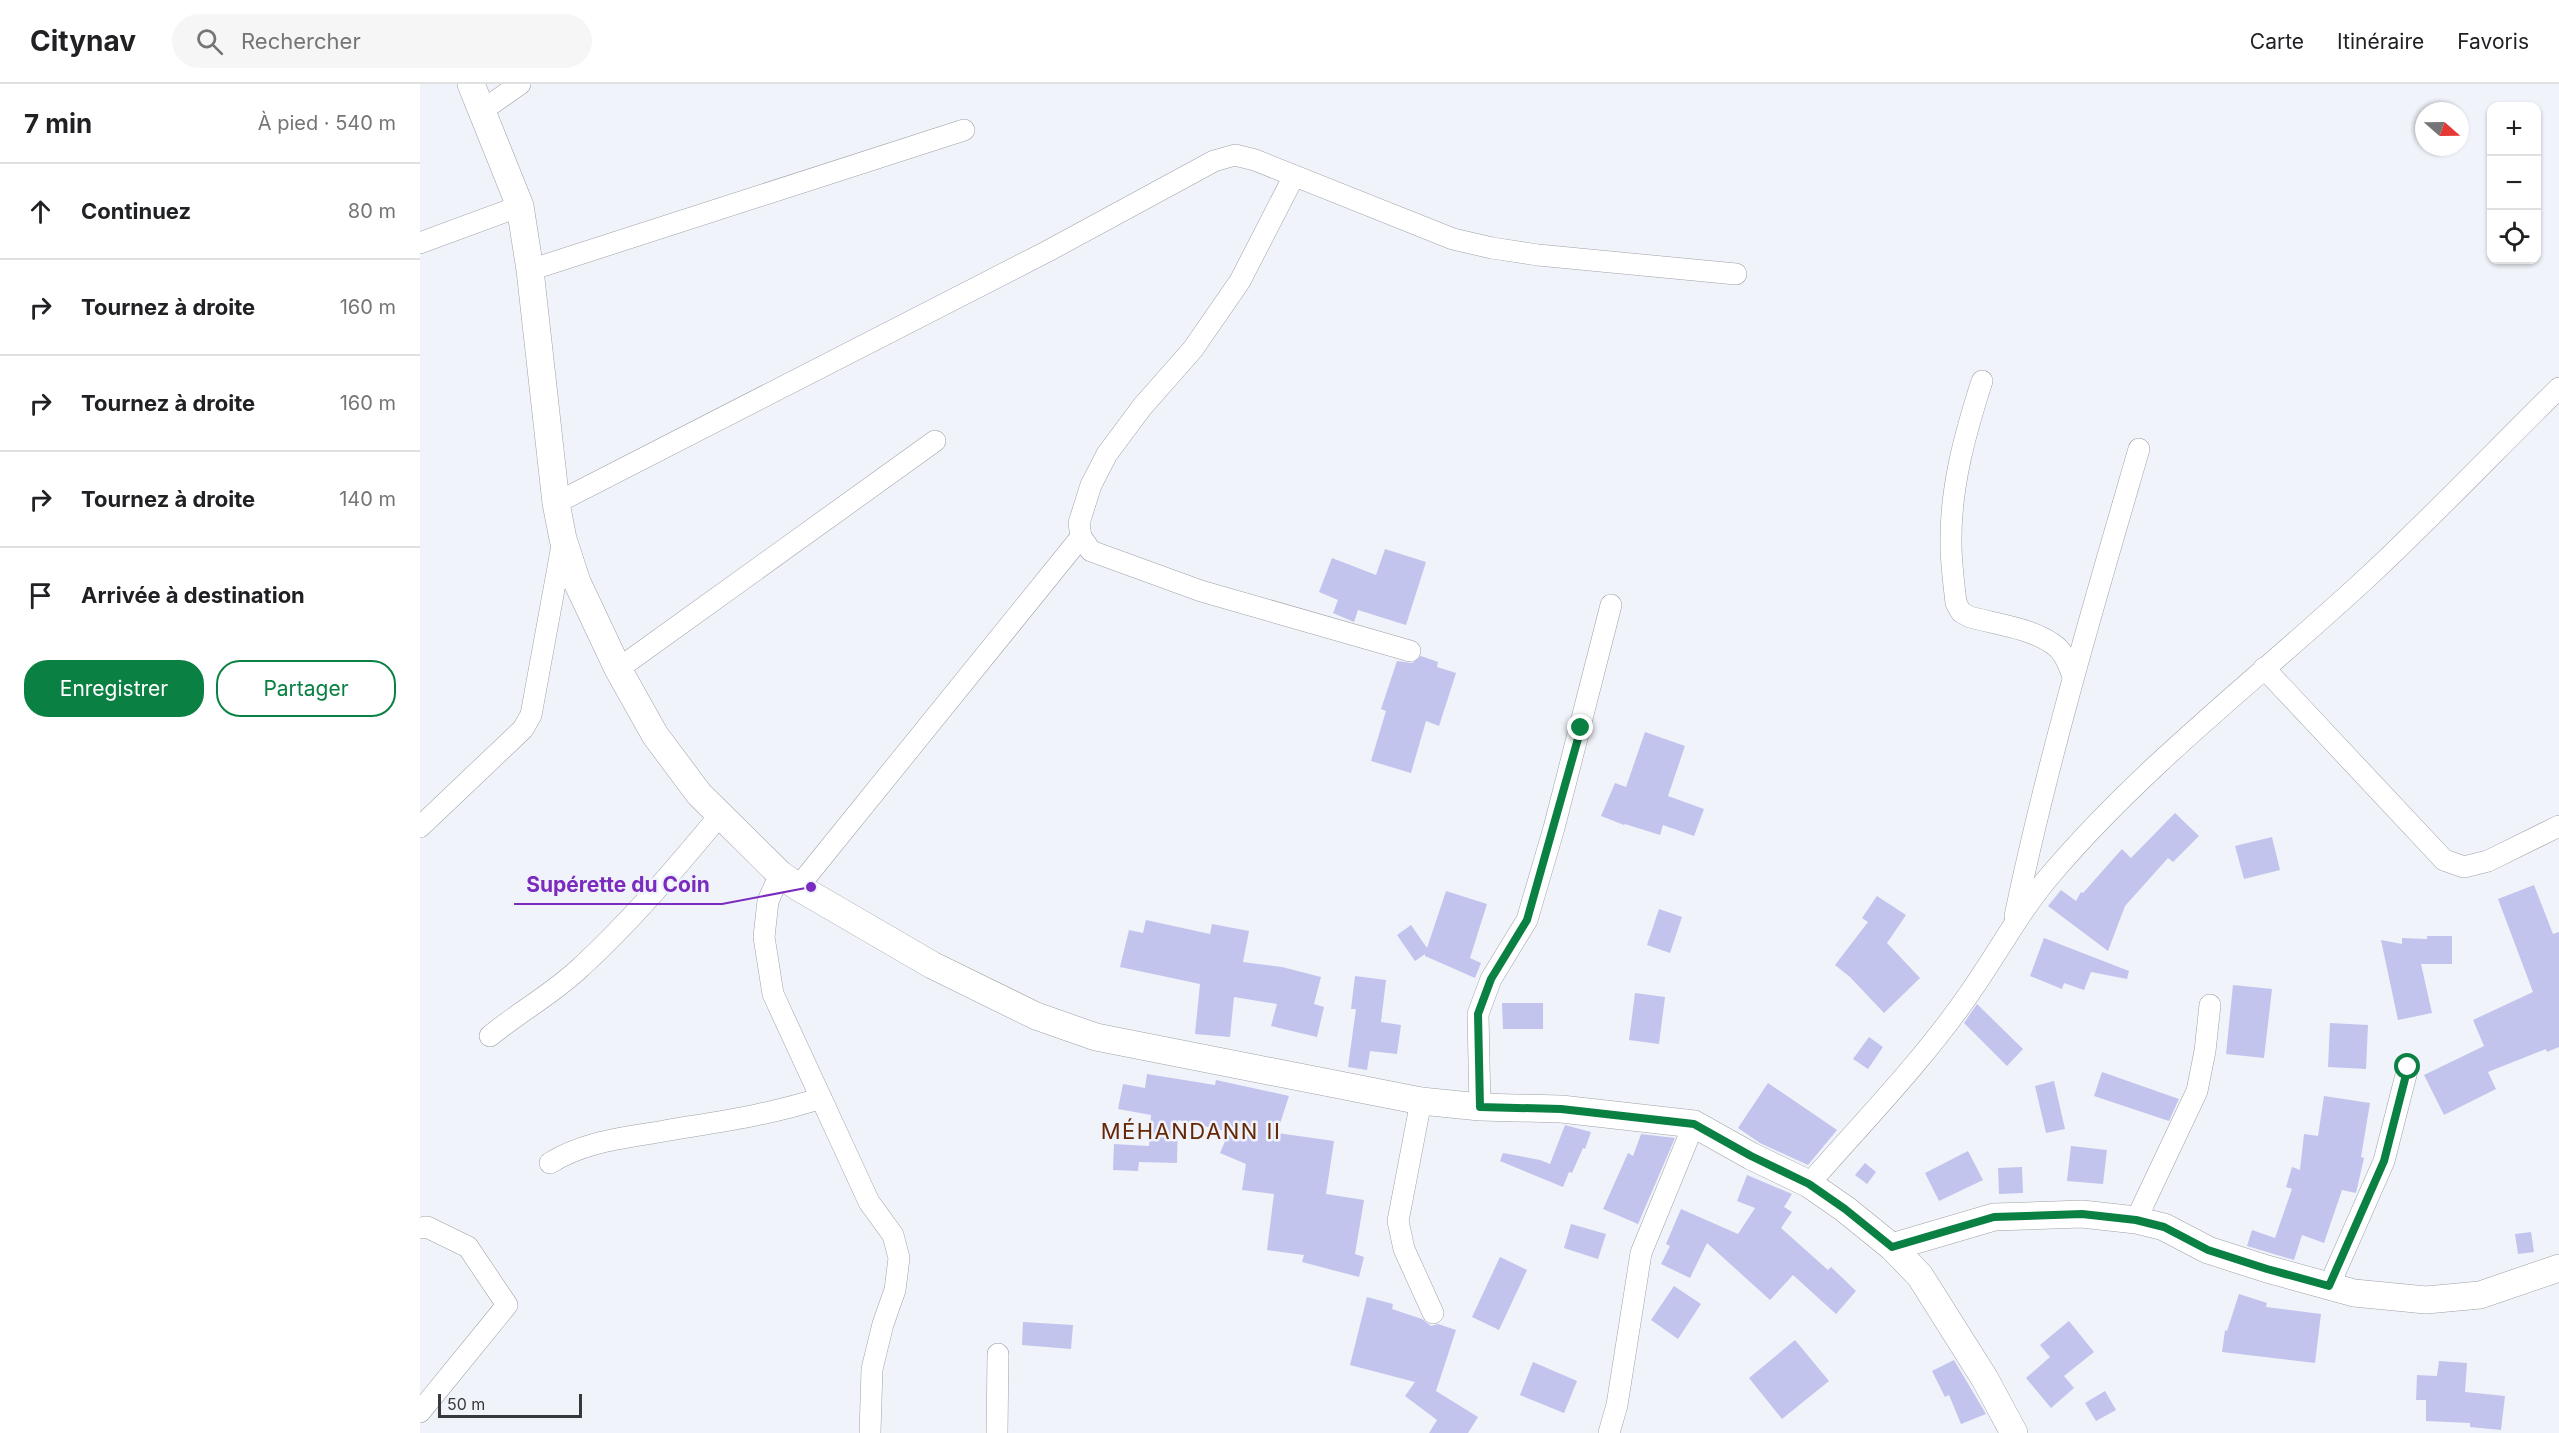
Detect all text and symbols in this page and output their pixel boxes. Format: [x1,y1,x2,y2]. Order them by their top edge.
search box [172,14,592,68]
text: Citynav [30,24,136,58]
icon: search [193,25,226,58]
text: Rechercher [241,28,361,54]
text: Carte [2250,29,2304,54]
text: Itinéraire [2337,29,2424,54]
text: Favoris [2457,29,2529,54]
north arrow [2415,102,2469,156]
map controls [2487,102,2541,264]
button: + [2487,102,2541,156]
text: 7 min [24,108,92,139]
text: À pied · 540 m [258,111,396,135]
button: − [2487,156,2541,210]
icon: ahead [24,195,57,228]
text: Continuez [81,198,191,224]
text: 80 m [348,199,396,223]
button: locate [2487,210,2541,264]
icon: right [24,291,57,324]
text: Tournez à droite [81,294,255,320]
text: 160 m [340,295,396,319]
icon: right [24,387,57,420]
text: Tournez à droite [81,390,255,416]
text: 160 m [340,391,396,415]
icon: right [24,483,57,516]
text: Tournez à droite [81,486,255,512]
text: 140 m [339,487,396,511]
icon: arrive [24,579,57,612]
text: Arrivée à destination [81,582,305,608]
button: Enregistrer [24,660,204,717]
button: Partager [216,660,396,717]
route end [1567,714,1593,740]
callout: Supérette du Coin [514,865,722,904]
text: Supérette du Coin [526,872,710,897]
route start [2394,1053,2420,1079]
district label: MÉHANDANN II [1101,1118,1281,1144]
scale bar [438,1391,582,1418]
text: 50 m [447,1394,485,1414]

